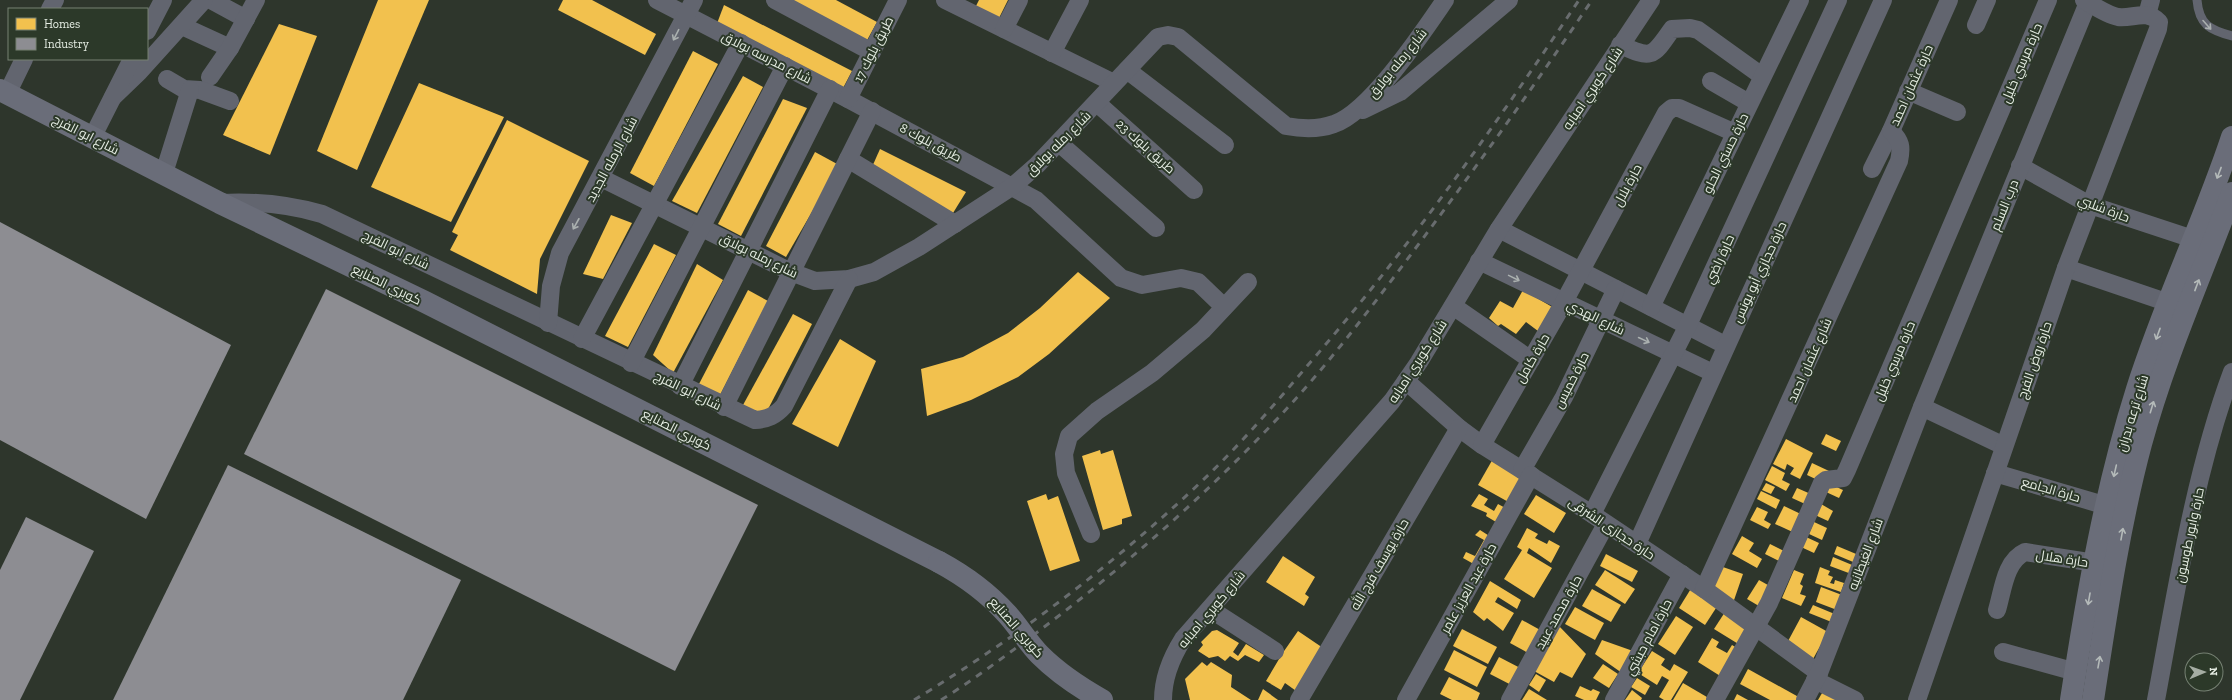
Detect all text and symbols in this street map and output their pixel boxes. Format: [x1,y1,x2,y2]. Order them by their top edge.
legend [8,8,148,60]
street label: طريق بلوك 17 [850,14,896,85]
text: Homes [44,17,80,31]
one-way arrow [2203,20,2212,30]
street label: حارة مرسي خليل [1998,21,2048,107]
street label: شارع رمله بولاق [1365,26,1431,102]
one-way arrow [672,28,679,40]
street label: شارع مدرسه بولاق [719,28,814,87]
text: Industry [44,37,90,51]
street label: حارة عثمان احمد [1887,42,1936,128]
street label: شارع كوبري امبابه [1559,44,1628,134]
street label: شارع رمله بولاق [1023,108,1094,179]
street label: شارع ابو الفرج [50,111,121,158]
street label: حارة حسني الحلو [1700,111,1754,197]
street label: شارع الرمله الجديد [583,114,641,205]
street label: طريق بلوك 23 [1113,116,1178,177]
street label: طريق بلوك 8 [897,120,964,165]
street label: حارة بلال [1610,161,1646,209]
one-way arrow [2214,167,2222,179]
street label: درب السلم [1987,177,2023,234]
street label: حارة شلبي [2075,192,2132,228]
one-way arrow [571,218,579,230]
street label: حارة حجازي أبو يونس [1728,219,1792,327]
street label: شارع ابو الفرج [360,227,432,273]
street label: شارع رمله بولاق [717,230,800,282]
street label: حارة راضي [1702,232,1740,287]
street label: كوبري الصنايع [348,261,424,310]
one-way arrow [1508,275,1520,282]
one-way arrow [2194,280,2202,292]
street label: شارع الهدي [1563,297,1627,341]
street label: شارع عثمان احمد [1784,316,1836,405]
street label: شارع كوبري امبابه [1385,317,1452,407]
street label: حارة مرسي خليل [1871,319,1921,405]
street label: حارة روض الفرج [2014,320,2056,401]
one-way arrow [2153,327,2161,339]
street label: حارة كامل [1512,331,1553,386]
one-way arrow [1638,337,1650,344]
street label: حارة خميس [1551,350,1592,411]
street label: شارع ابو الفرج [652,368,724,414]
street label: شارع ترعه بدران [2114,373,2152,454]
one-way arrow [2149,401,2156,414]
street label: كوبري الصنايع [639,406,714,456]
one-way arrow [2111,464,2118,477]
street label: حارة الجامع [2020,474,2082,506]
street label: حارة وابور طوسون [2172,486,2207,584]
street label: حارة حجازى الشرقى [1566,494,1658,563]
street label: حارة يوسف فرج الله [1346,515,1413,613]
street label: شارع الغيطانيه [1845,516,1887,593]
one-way arrow [2118,527,2126,540]
street label: حارة عبد العزيز عامر [1437,541,1499,637]
street label: حارة هلال [2035,547,2089,571]
street label: شارع كوبري امبابه [1175,568,1250,653]
street label: حارة محمد عبيد [1532,573,1585,652]
one-way arrow [2084,592,2092,605]
street label: كوبري الصنايع [984,594,1047,663]
street label: حارة امام حبشي [1622,597,1677,679]
north arrow [2184,652,2224,692]
one-way arrow [2096,655,2104,668]
text: N [2207,667,2220,677]

